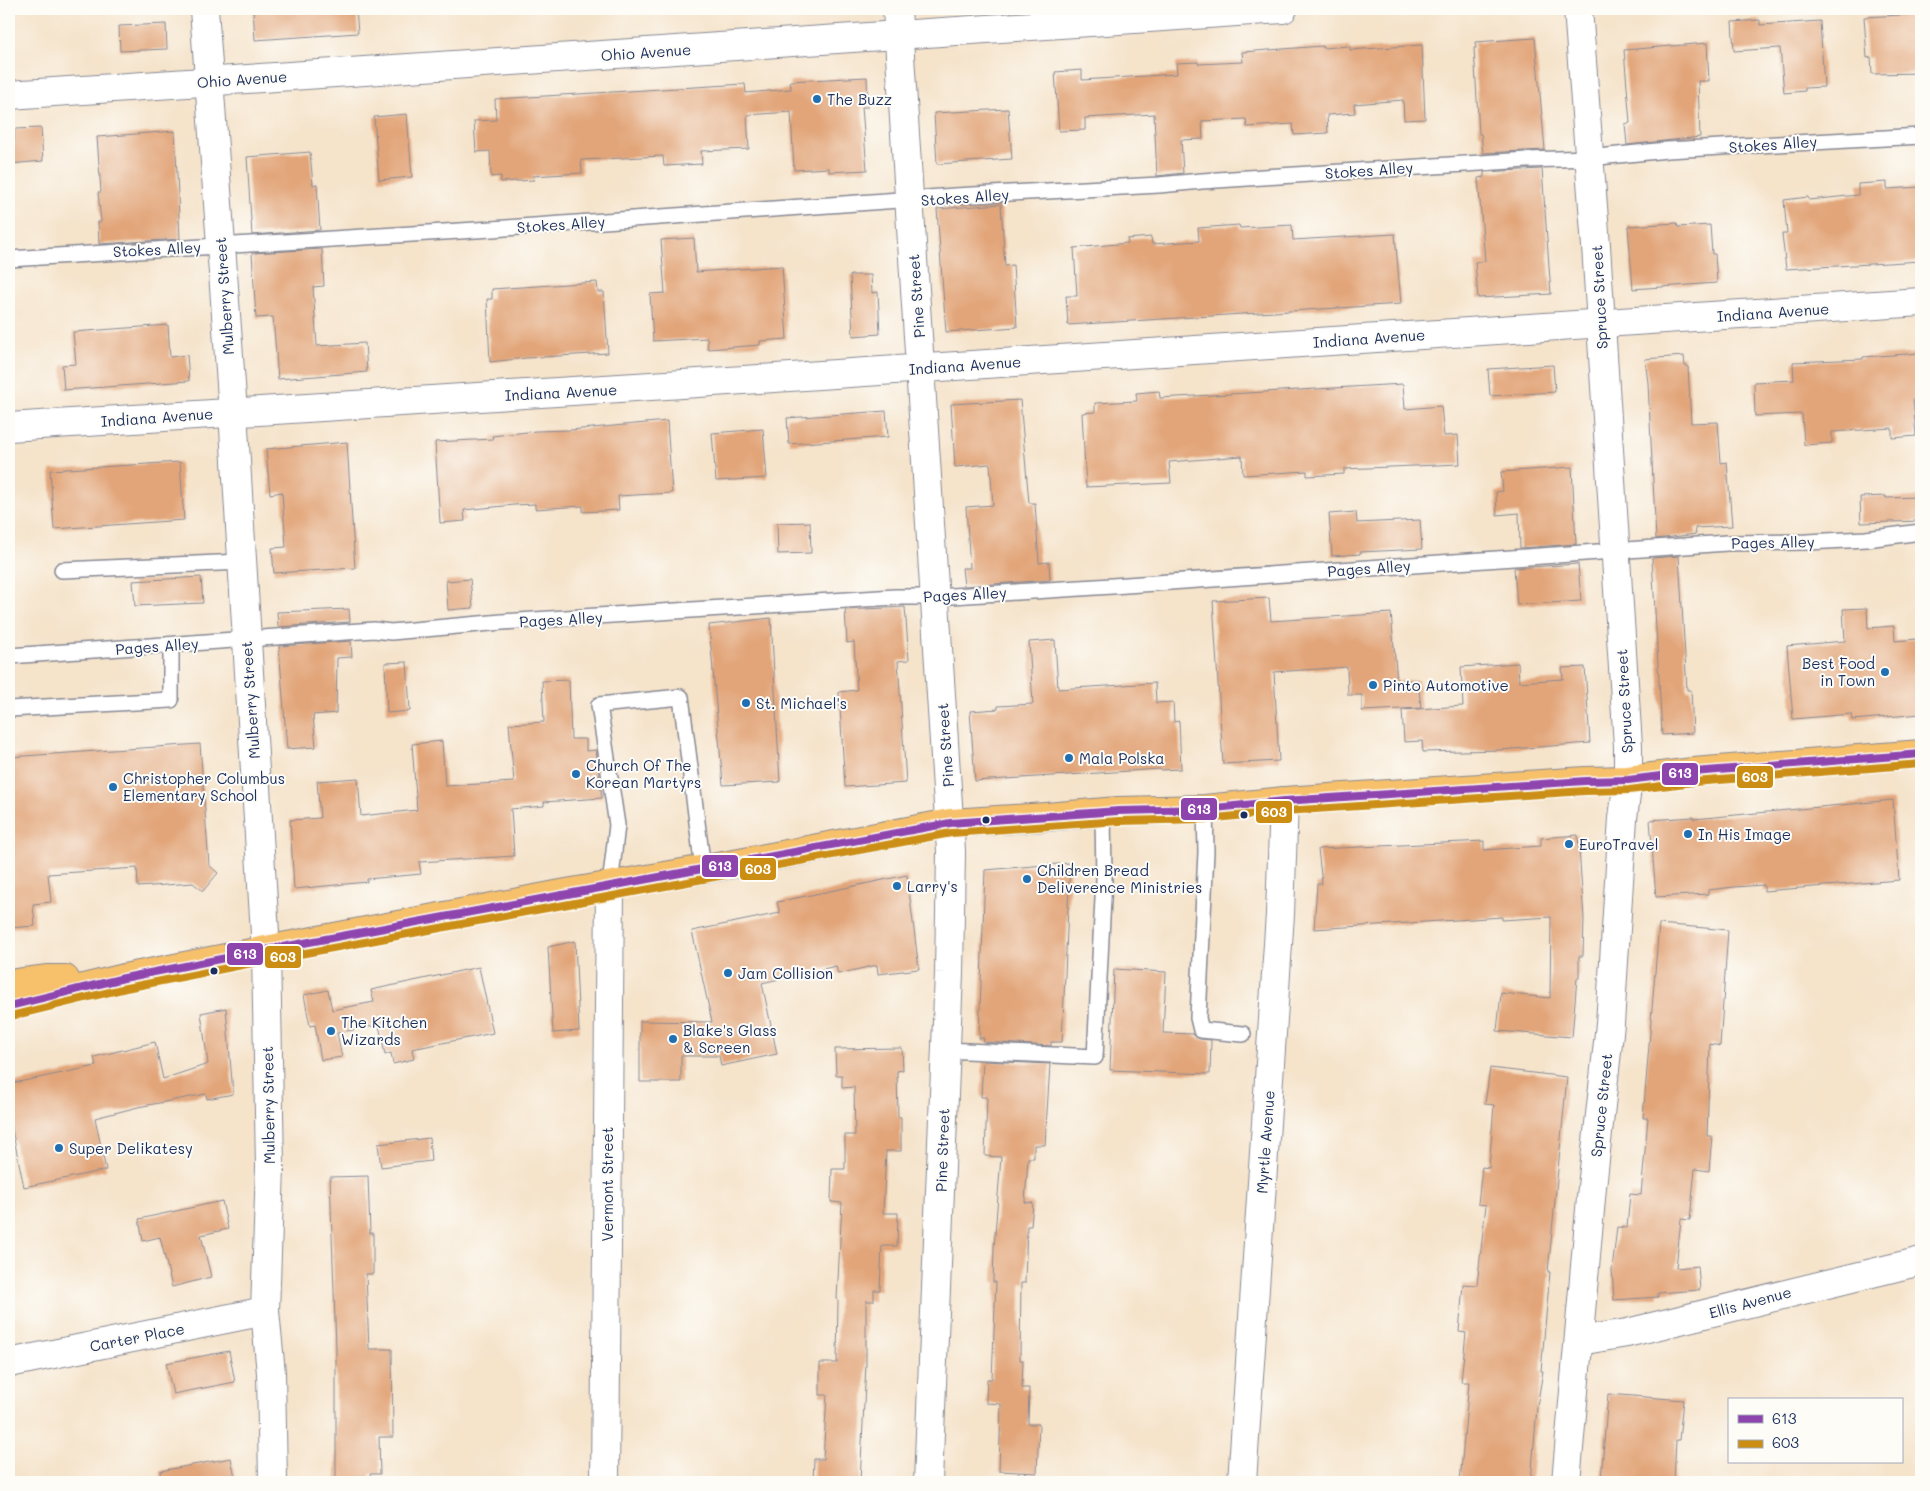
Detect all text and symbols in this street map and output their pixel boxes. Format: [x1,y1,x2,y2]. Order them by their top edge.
street label: Ohio Avenue [600,39,692,65]
street label: Ohio Avenue [196,66,288,92]
place label: The Buzz [827,89,892,109]
marker: The Buzz [811,93,823,105]
street label: Stokes Alley [1728,131,1818,157]
street label: Stokes Alley [1324,157,1414,183]
street label: Stokes Alley [920,184,1010,210]
street label: Stokes Alley [516,211,606,237]
street label: Mulberry Street [210,236,238,356]
street label: Stokes Alley [112,237,202,261]
street label: Spruce Street [1586,245,1612,349]
street label: Pine Street [903,253,929,339]
street label: Indiana Avenue [1716,298,1830,326]
street label: Indiana Avenue [1312,324,1426,352]
street label: Indiana Avenue [908,351,1022,379]
street label: Indiana Avenue [504,379,618,405]
street label: Indiana Avenue [100,403,214,431]
street label: Pages Alley [1731,531,1815,553]
street label: Pages Alley [1327,555,1412,581]
street label: Pages Alley [923,582,1007,606]
street label: Pages Alley [519,607,603,631]
street label: Pages Alley [115,633,200,659]
street label: Mulberry Street [236,640,264,760]
street label: Spruce Street [1611,649,1637,753]
place label: Best Food in Town [1802,653,1875,690]
marker: Best Food in Town [1879,666,1891,678]
place label: Pinto Automotive [1383,675,1509,695]
marker: Pinto Automotive [1367,679,1379,691]
place label: St. Michael's [756,693,847,713]
marker: St. Michael's [740,697,752,709]
street label: Pine Street [932,702,958,788]
place label: Mala Polska [1079,748,1165,768]
marker: Mala Polska [1063,752,1075,764]
place label: Church Of The Korean Martyrs [586,755,701,792]
line badge: 613 [1661,762,1699,786]
text: 613 [1668,763,1692,782]
line badge: 603 [1736,765,1774,789]
text: 603 [1742,767,1768,786]
place label: Christopher Columbus Elementary School [123,768,285,805]
marker: Church Of The Korean Martyrs [570,768,582,780]
marker: Christopher Columbus Elementary School [107,781,119,793]
line badge: 613 [1180,797,1218,821]
text: 613 [1187,799,1211,818]
line badge: 603 [1255,800,1293,824]
text: 603 [1261,802,1287,821]
unlabelled marker [1239,810,1249,820]
unlabelled marker [981,815,991,825]
place label: In His Image [1698,824,1791,844]
marker: In His Image [1682,828,1694,840]
place label: EuroTravel [1579,834,1658,854]
marker: EuroTravel [1563,838,1575,850]
line badge: 613 [701,854,739,878]
text: 613 [708,856,732,875]
line badge: 603 [739,857,777,881]
text: 603 [745,859,771,878]
place label: Children Bread Deliverence Ministries [1037,860,1202,897]
marker: Children Bread Deliverence Ministries [1021,873,1033,885]
place label: Larry's [907,876,958,896]
marker: Larry's [891,880,903,892]
line badge: 613 [226,942,264,966]
text: 613 [233,944,257,963]
line badge: 603 [264,945,302,969]
text: 603 [270,947,296,966]
place label: Jam Collision [738,963,833,983]
unlabelled marker [209,966,219,976]
marker: Jam Collision [722,967,734,979]
place label: The Kitchen Wizards [341,1012,427,1049]
place label: Blake's Glass & Screen [683,1020,777,1057]
marker: The Kitchen Wizards [325,1025,337,1037]
marker: Blake's Glass & Screen [667,1033,679,1045]
street label: Mulberry Street [257,1046,279,1164]
street label: Spruce Street [1586,1052,1616,1158]
street label: Myrtle Avenue [1251,1090,1279,1194]
street label: Pine Street [931,1108,953,1192]
street label: Vermont Street [597,1127,617,1241]
place label: Super Delikatesy [69,1138,193,1158]
marker: Super Delikatesy [53,1142,65,1154]
street label: Ellis Avenue [1706,1281,1794,1323]
street label: Carter Place [88,1318,186,1356]
legend [1728,1398,1902,1464]
text: 613 [1772,1408,1797,1428]
text: 603 [1772,1432,1799,1452]

